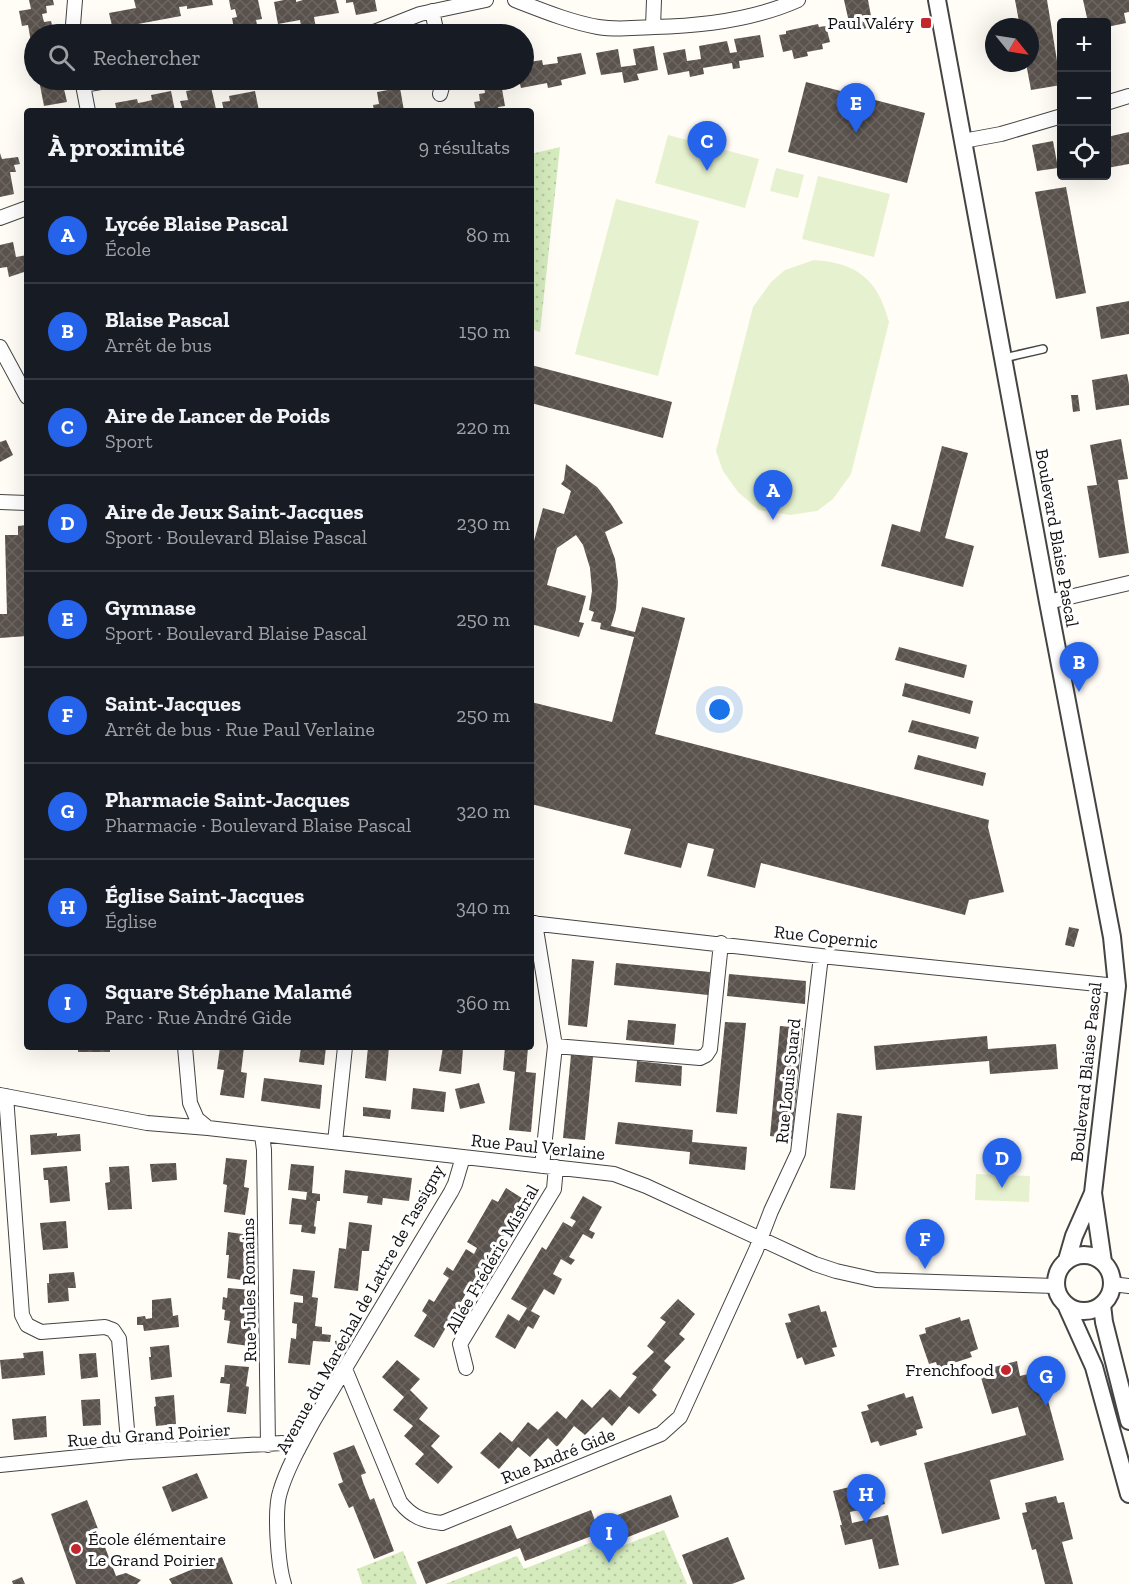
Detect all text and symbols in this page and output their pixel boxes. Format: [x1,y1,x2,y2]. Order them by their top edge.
place label: Paul Valéry [827,12,915,34]
marker: Paul Valéry [919,16,933,30]
north arrow [985,18,1039,72]
map controls [1057,18,1111,180]
button: + [1057,18,1111,72]
search box [24,24,534,90]
icon: search [45,41,78,74]
text: Rechercher [93,44,201,71]
button: − [1057,72,1111,126]
pin: E [836,84,876,133]
pin: C [688,122,726,171]
button: locate [1057,126,1111,180]
text: À proximité [48,131,185,163]
text: 9 résultats [418,135,510,159]
text: Lycée Blaise Pascal [105,210,288,237]
text: A [61,223,74,247]
text: 80 m [466,223,510,247]
text: École [105,237,151,261]
text: Blaise Pascal [105,306,230,333]
text: B [61,319,74,343]
text: 150 m [459,319,510,343]
text: Arrêt de bus [105,333,212,357]
text: Aire de Lancer de Poids [105,402,330,429]
text: C [61,415,74,439]
text: 220 m [456,415,510,439]
text: Sport [105,429,153,453]
street label: Boulevard Blaise Pascal [1030,447,1084,629]
pin: A [754,470,792,520]
text: Aire de Jeux Saint-Jacques [105,498,364,525]
text: D [61,511,74,535]
text: 230 m [457,511,510,535]
text: Sport · Boulevard Blaise Pascal [105,525,367,549]
text: Gymnase [105,594,196,621]
text: E [62,607,73,631]
text: 250 m [456,607,510,631]
text: Sport · Boulevard Blaise Pascal [105,621,367,645]
pin: B [1060,642,1098,692]
text: Saint-Jacques [105,690,241,717]
your location [705,695,734,724]
text: F [62,703,73,727]
text: 250 m [456,703,510,727]
text: Arrêt de bus · Rue Paul Verlaine [105,717,375,741]
text: Pharmacie Saint-Jacques [105,786,350,813]
text: G [61,799,74,823]
text: 320 m [457,799,510,823]
text: Pharmacie · Boulevard Blaise Pascal [105,813,411,837]
text: Église Saint-Jacques [105,882,304,909]
text: H [60,895,75,919]
text: 340 m [456,895,510,919]
text: Église [105,909,157,933]
street label: Rue Copernic [773,921,879,953]
text: Square Stéphane Malamé [105,978,352,1005]
street label: Boulevard Blaise Pascal [1066,981,1106,1163]
text: I [64,991,71,1015]
text: 360 m [456,991,510,1015]
text: Parc · Rue André Gide [105,1005,292,1029]
street label: Rue Louis Suard [770,1017,806,1145]
street label: Rue Paul Verlaine [470,1129,606,1165]
pin: D [982,1138,1022,1188]
street label: Avenue du Maréchal de Lattre de Tassigny [271,1160,449,1457]
street label: Allée Frédéric Mistral [440,1181,544,1337]
street label: Rue Jules Romains [237,1218,261,1362]
pin: F [906,1220,944,1269]
pin: G [1026,1356,1066,1406]
place label: Frenchfood [905,1359,994,1381]
marker: Frenchfood [999,1363,1013,1377]
street label: Rue du Grand Poirier [67,1418,231,1452]
street label: Rue André Gide [498,1423,618,1489]
pin: H [846,1474,886,1524]
pin: I [590,1514,628,1563]
place label: École élémentaire Le Grand Poirier [88,1528,226,1571]
marker: École élémentaire Le Grand Poirier [69,1542,83,1556]

